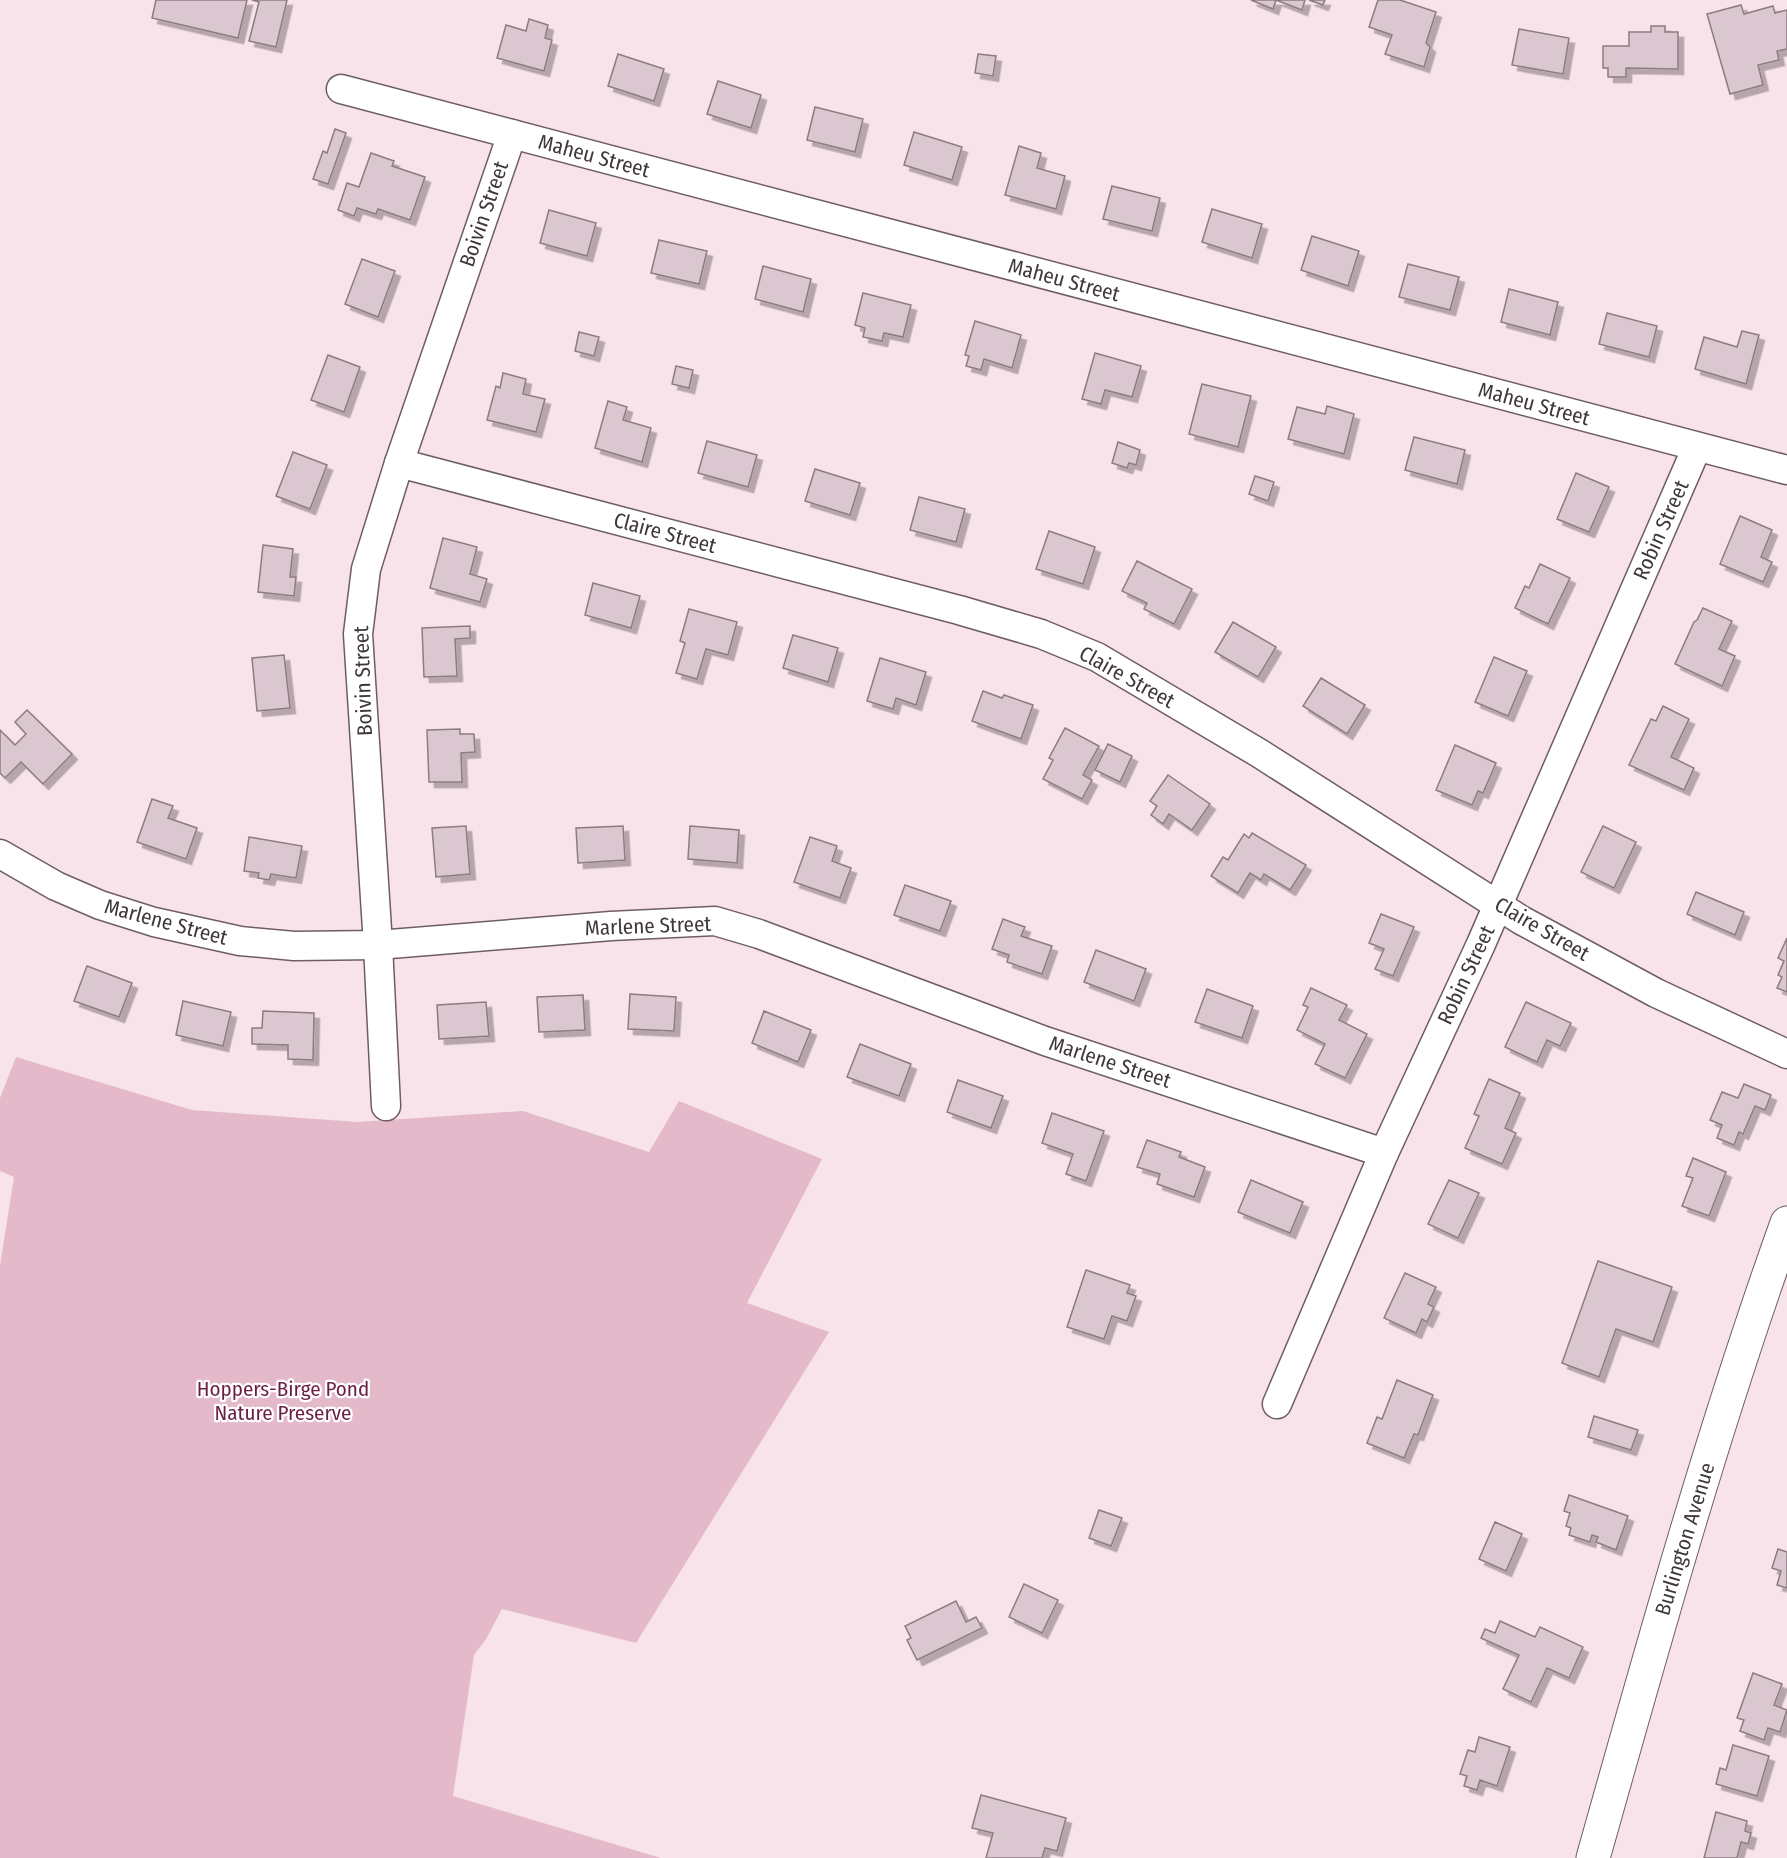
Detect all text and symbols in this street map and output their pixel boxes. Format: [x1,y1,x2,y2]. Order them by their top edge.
street label: Maheu Street [535,129,653,183]
street label: Boivin Street [454,158,514,270]
street label: Maheu Street [1005,253,1123,307]
street label: Maheu Street [1475,377,1593,431]
street label: Robin Street [1628,476,1695,584]
street label: Claire Street [611,507,719,559]
street label: Boivin Street [348,625,378,736]
street label: Claire Street [1075,640,1179,714]
street label: Claire Street [1490,891,1594,967]
street label: Marlene Street [102,893,231,951]
street label: Marlene Street [584,911,712,941]
street label: Robin Street [1432,921,1500,1029]
street label: Marlene Street [1046,1030,1174,1094]
park label: Hoppers-Birge Pond Nature Preserve [197,1376,369,1426]
street label: Burlington Avenue [1649,1460,1721,1618]

